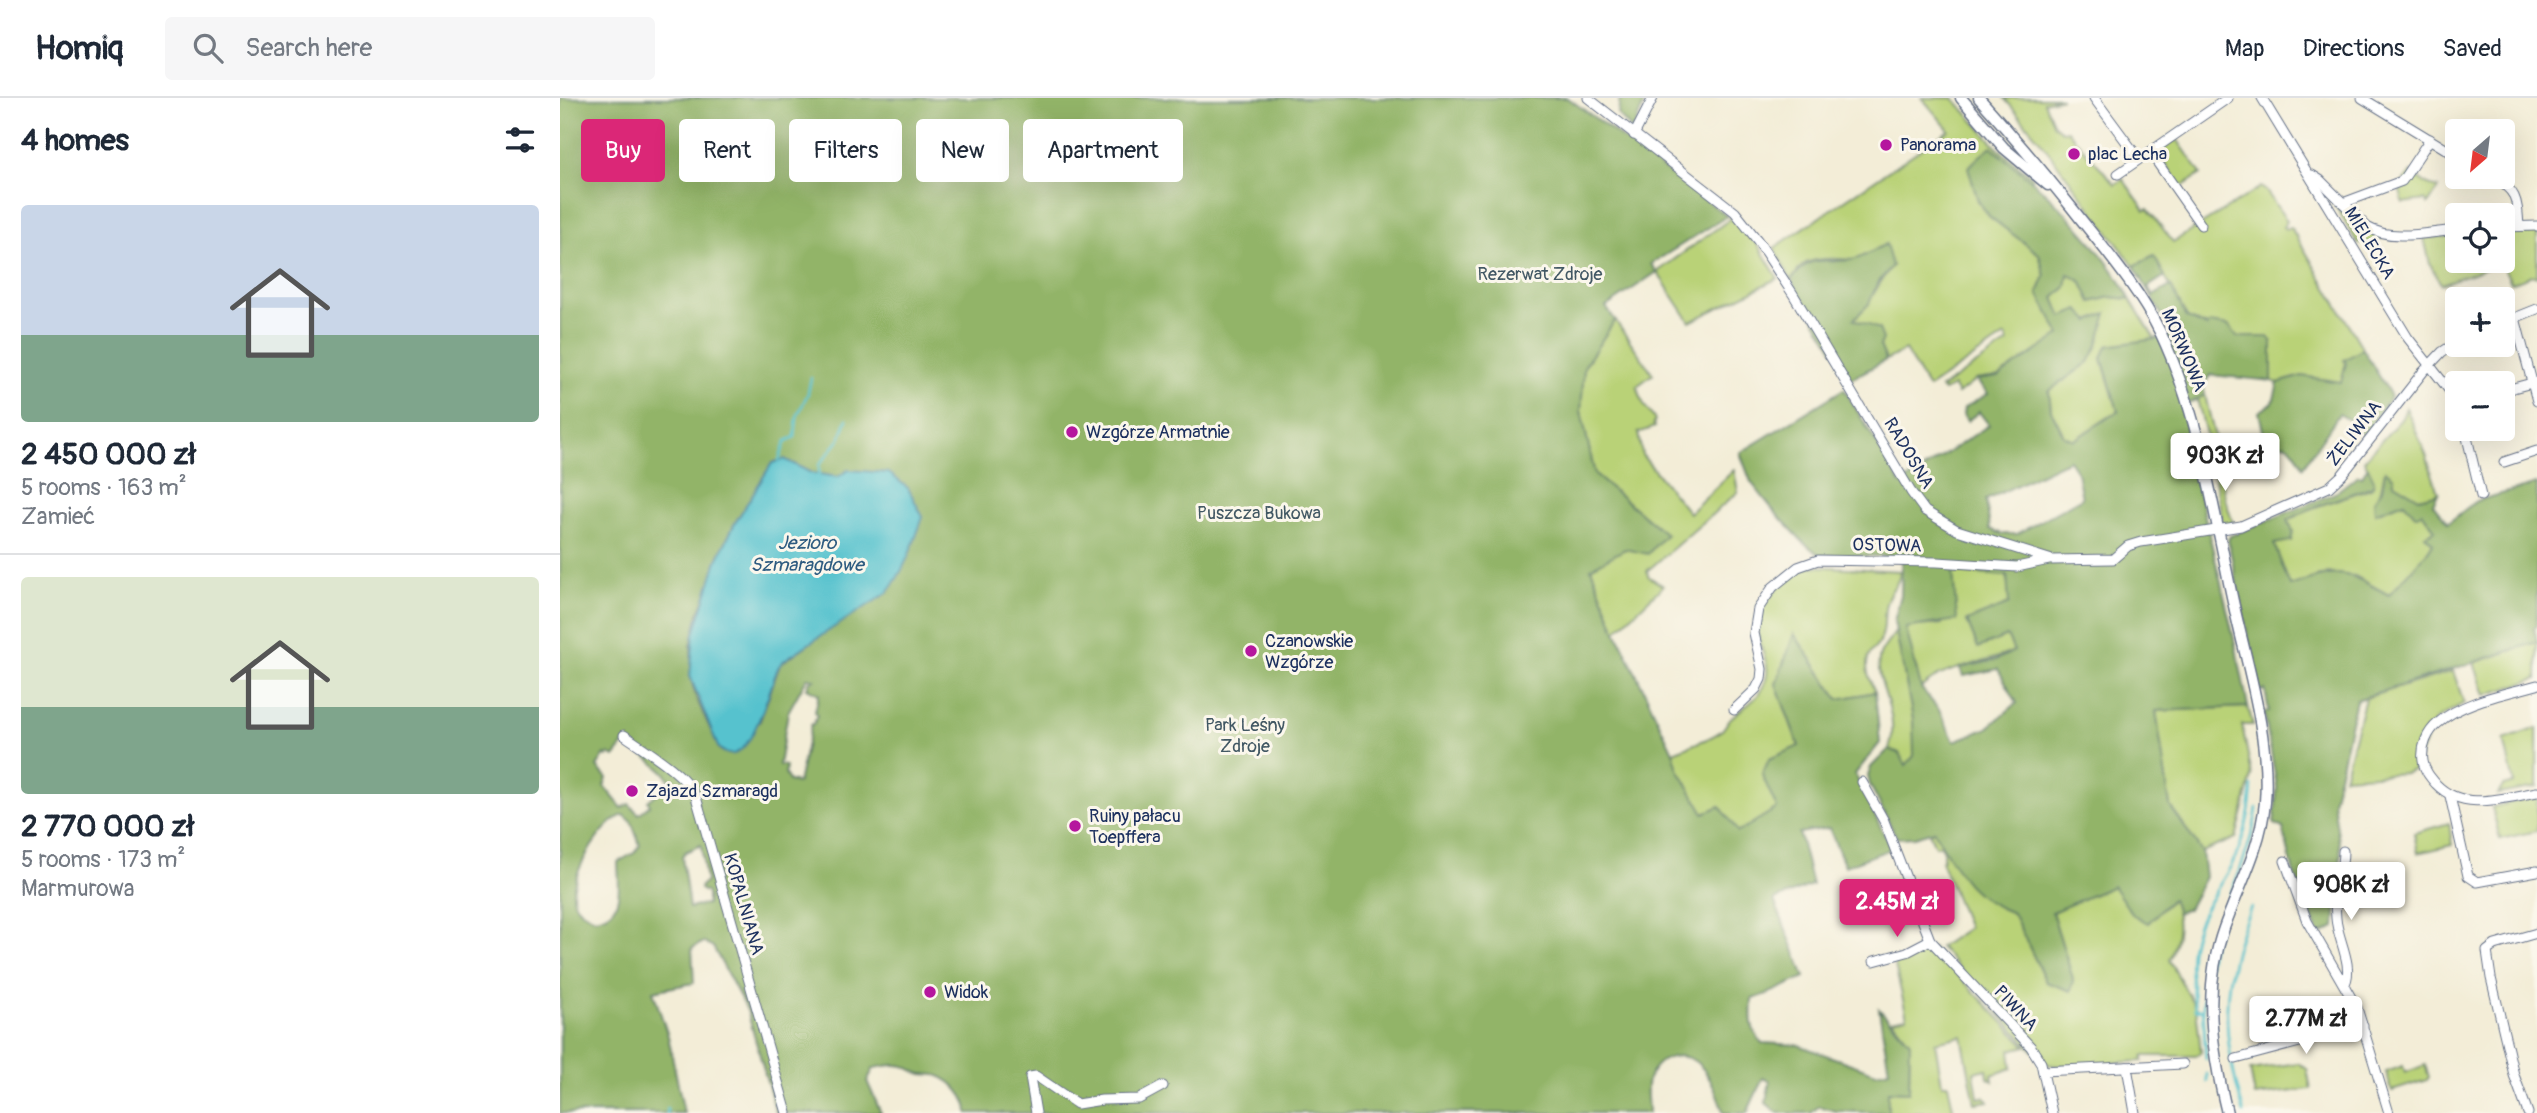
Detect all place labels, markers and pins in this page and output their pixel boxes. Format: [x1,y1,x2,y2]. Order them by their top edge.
place label: Panorama [1900,134,1976,157]
marker: Panorama [1878,137,1894,153]
place label: plac Lecha [2088,143,2167,166]
marker: plac Lecha [2066,146,2082,162]
place label: Wzgórze Armatnie [1086,421,1230,444]
marker: Wzgórze Armatnie [1064,424,1080,440]
pin: 903K zł [2160,434,2290,493]
place label: Czanowskie Wzgórze [1265,630,1353,674]
marker: Czanowskie Wzgórze [1243,643,1259,659]
place label: Zajazd Szmaragd [646,780,778,803]
marker: Zajazd Szmaragd [624,783,640,799]
place label: Ruiny pałacu Toepffera [1089,805,1181,849]
marker: Ruiny pałacu Toepffera [1067,818,1083,834]
pin: 908K zł [2286,862,2416,922]
pin: 2.45M zł [1825,880,1969,939]
place label: Widok [944,981,989,1004]
marker: Widok [922,984,938,1000]
pin: 2.77M zł [2234,996,2378,1056]

